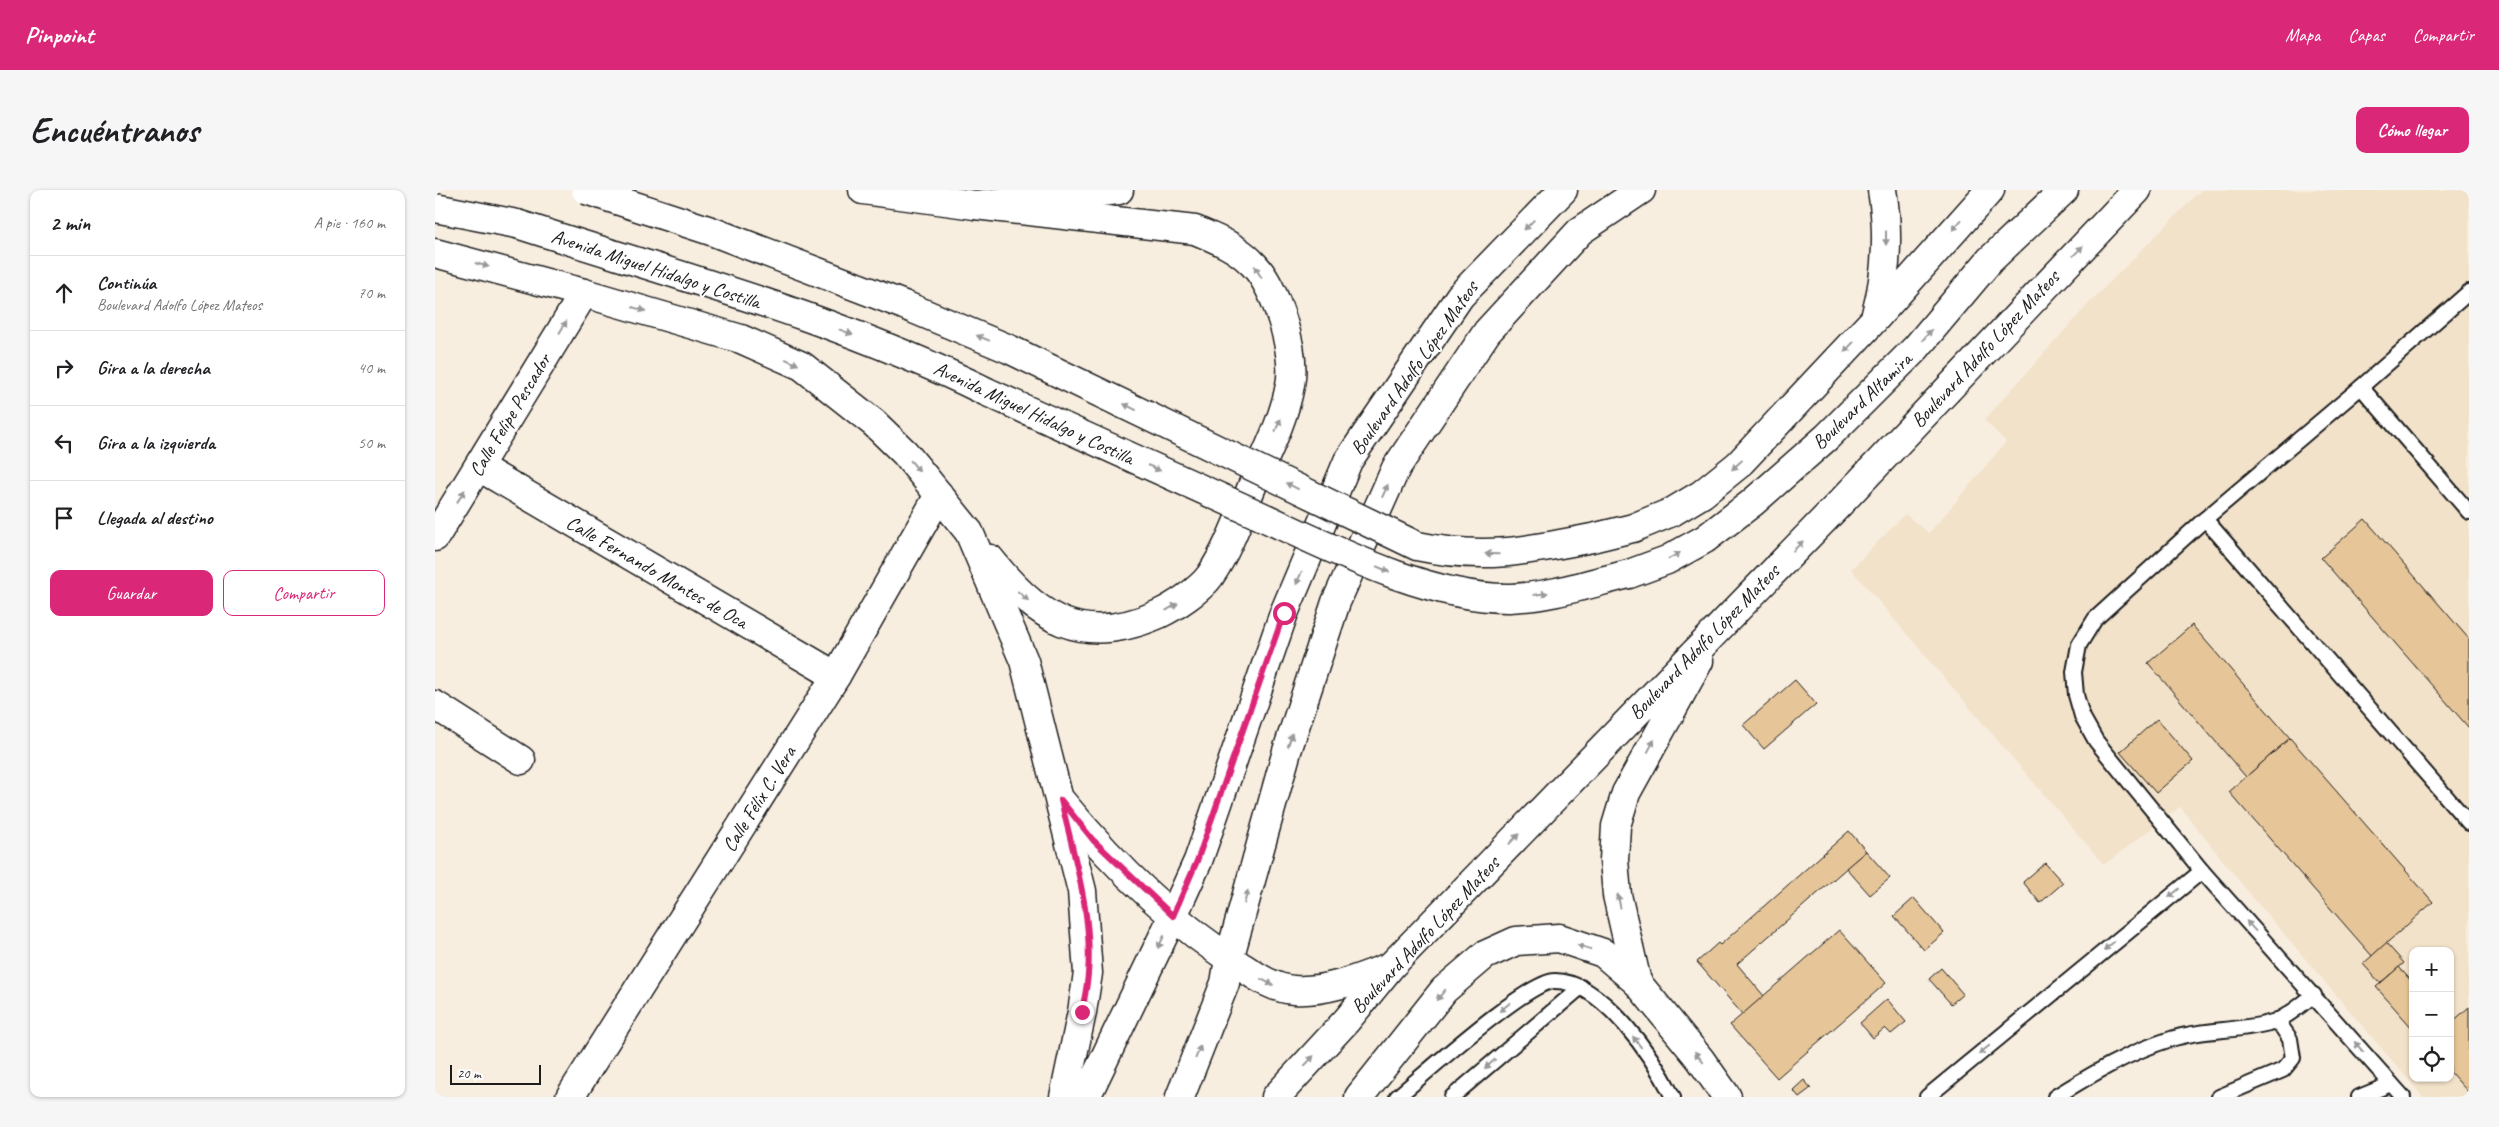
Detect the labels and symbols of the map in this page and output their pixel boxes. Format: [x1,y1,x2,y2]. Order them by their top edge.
one-way arrow [1523,218,1535,230]
one-way arrow [1951,219,1962,232]
street label: Avenida Miguel Hidalgo y Costilla [548,223,765,315]
one-way arrow [1882,231,1890,247]
one-way arrow [2072,245,2084,257]
one-way arrow [475,262,490,270]
street label: Boulevard Adolfo López Mateos [1906,263,2066,433]
one-way arrow [1254,266,1263,279]
street label: Boulevard Adolfo López Mateos [1345,275,1485,460]
one-way arrow [631,305,646,313]
one-way arrow [559,320,568,333]
one-way arrow [838,329,853,336]
one-way arrow [1921,329,1933,341]
one-way arrow [975,334,990,342]
one-way arrow [1843,340,1855,352]
street label: Boulevard Altamira [1807,346,1918,455]
street label: Calle Felipe Pescador [463,347,557,481]
street label: Avenida Miguel Hidalgo y Costilla [930,356,1140,471]
one-way arrow [785,358,799,366]
one-way arrow [1123,403,1137,411]
one-way arrow [1274,418,1282,432]
one-way arrow [910,459,921,472]
one-way arrow [1732,459,1744,471]
one-way arrow [1147,464,1161,472]
one-way arrow [1285,482,1299,490]
one-way arrow [1382,484,1390,498]
one-way arrow [456,489,466,502]
street label: Calle Fernando Montes de Oca [562,510,754,635]
one-way arrow [1791,540,1803,552]
one-way arrow [1484,550,1500,558]
one-way arrow [1667,552,1682,560]
street label: Boulevard Adolfo López Mateos [1623,558,1786,725]
one-way arrow [1376,566,1390,574]
one-way arrow [1294,571,1302,585]
one-way arrow [1534,589,1550,597]
one-way arrow [1016,590,1029,601]
route start [1273,602,1296,625]
one-way arrow [1165,603,1178,612]
one-way arrow [1287,733,1294,748]
one-way arrow [1647,739,1655,754]
street label: Calle Félix C. Vera [717,740,802,857]
one-way arrow [1508,833,1520,845]
street label: Boulevard Adolfo López Mateos [1346,849,1506,1019]
one-way arrow [2168,888,2181,899]
one-way arrow [1243,889,1251,904]
one-way arrow [1614,892,1622,908]
one-way arrow [2245,920,2257,932]
one-way arrow [1157,935,1165,949]
one-way arrow [2102,941,2115,952]
one-way arrow [1576,942,1591,950]
one-way arrow [1260,978,1274,986]
one-way arrow [1436,988,1447,1001]
route end [1071,1001,1094,1024]
one-way arrow [1499,1002,1512,1012]
one-way arrow [1632,1035,1642,1049]
one-way arrow [2354,1040,2365,1053]
one-way arrow [1195,1044,1202,1059]
one-way arrow [1977,1045,1990,1056]
one-way arrow [1693,1051,1704,1064]
one-way arrow [1303,1056,1315,1068]
one-way arrow [1484,1058,1497,1069]
scale bar [450,1062,541,1085]

